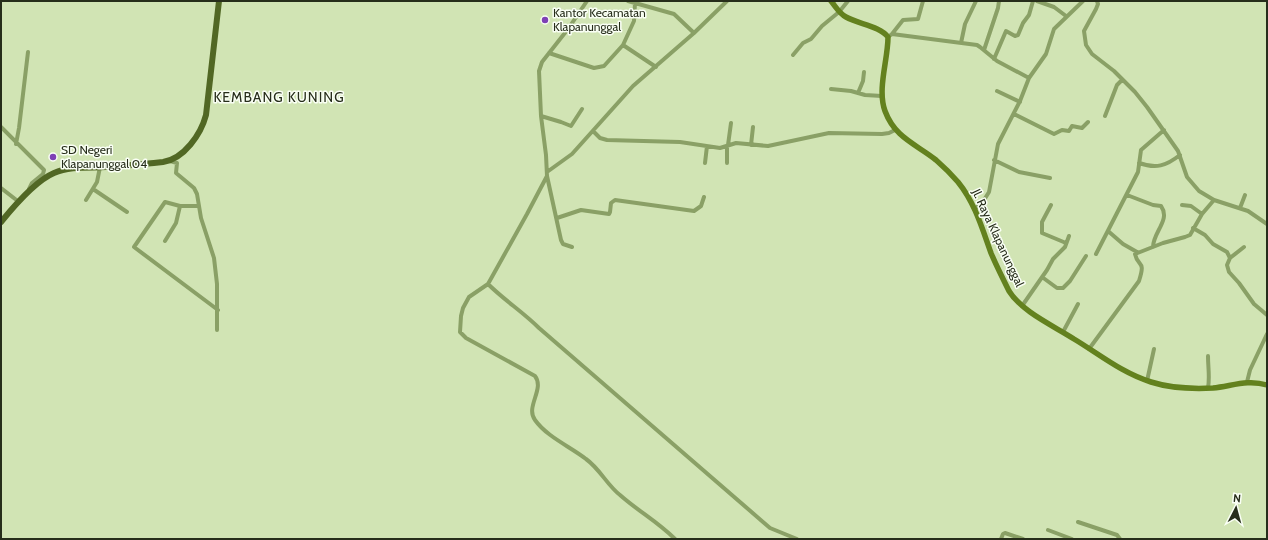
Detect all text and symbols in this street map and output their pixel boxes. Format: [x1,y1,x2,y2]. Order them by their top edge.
place label: Kantor Kecamatan Klapanunggal [553,5,646,34]
marker: Kantor Kecamatan Klapanunggal [540,15,550,25]
district label: KEMBANG KUNING [213,88,345,106]
place label: SD Negeri Klapanunggal 04 [61,142,147,171]
marker: SD Negeri Klapanunggal 04 [48,152,58,162]
street label: Jl. Raya Klapanunggal [969,186,1028,289]
north arrow [1216,488,1256,528]
text: N [1232,491,1242,505]

